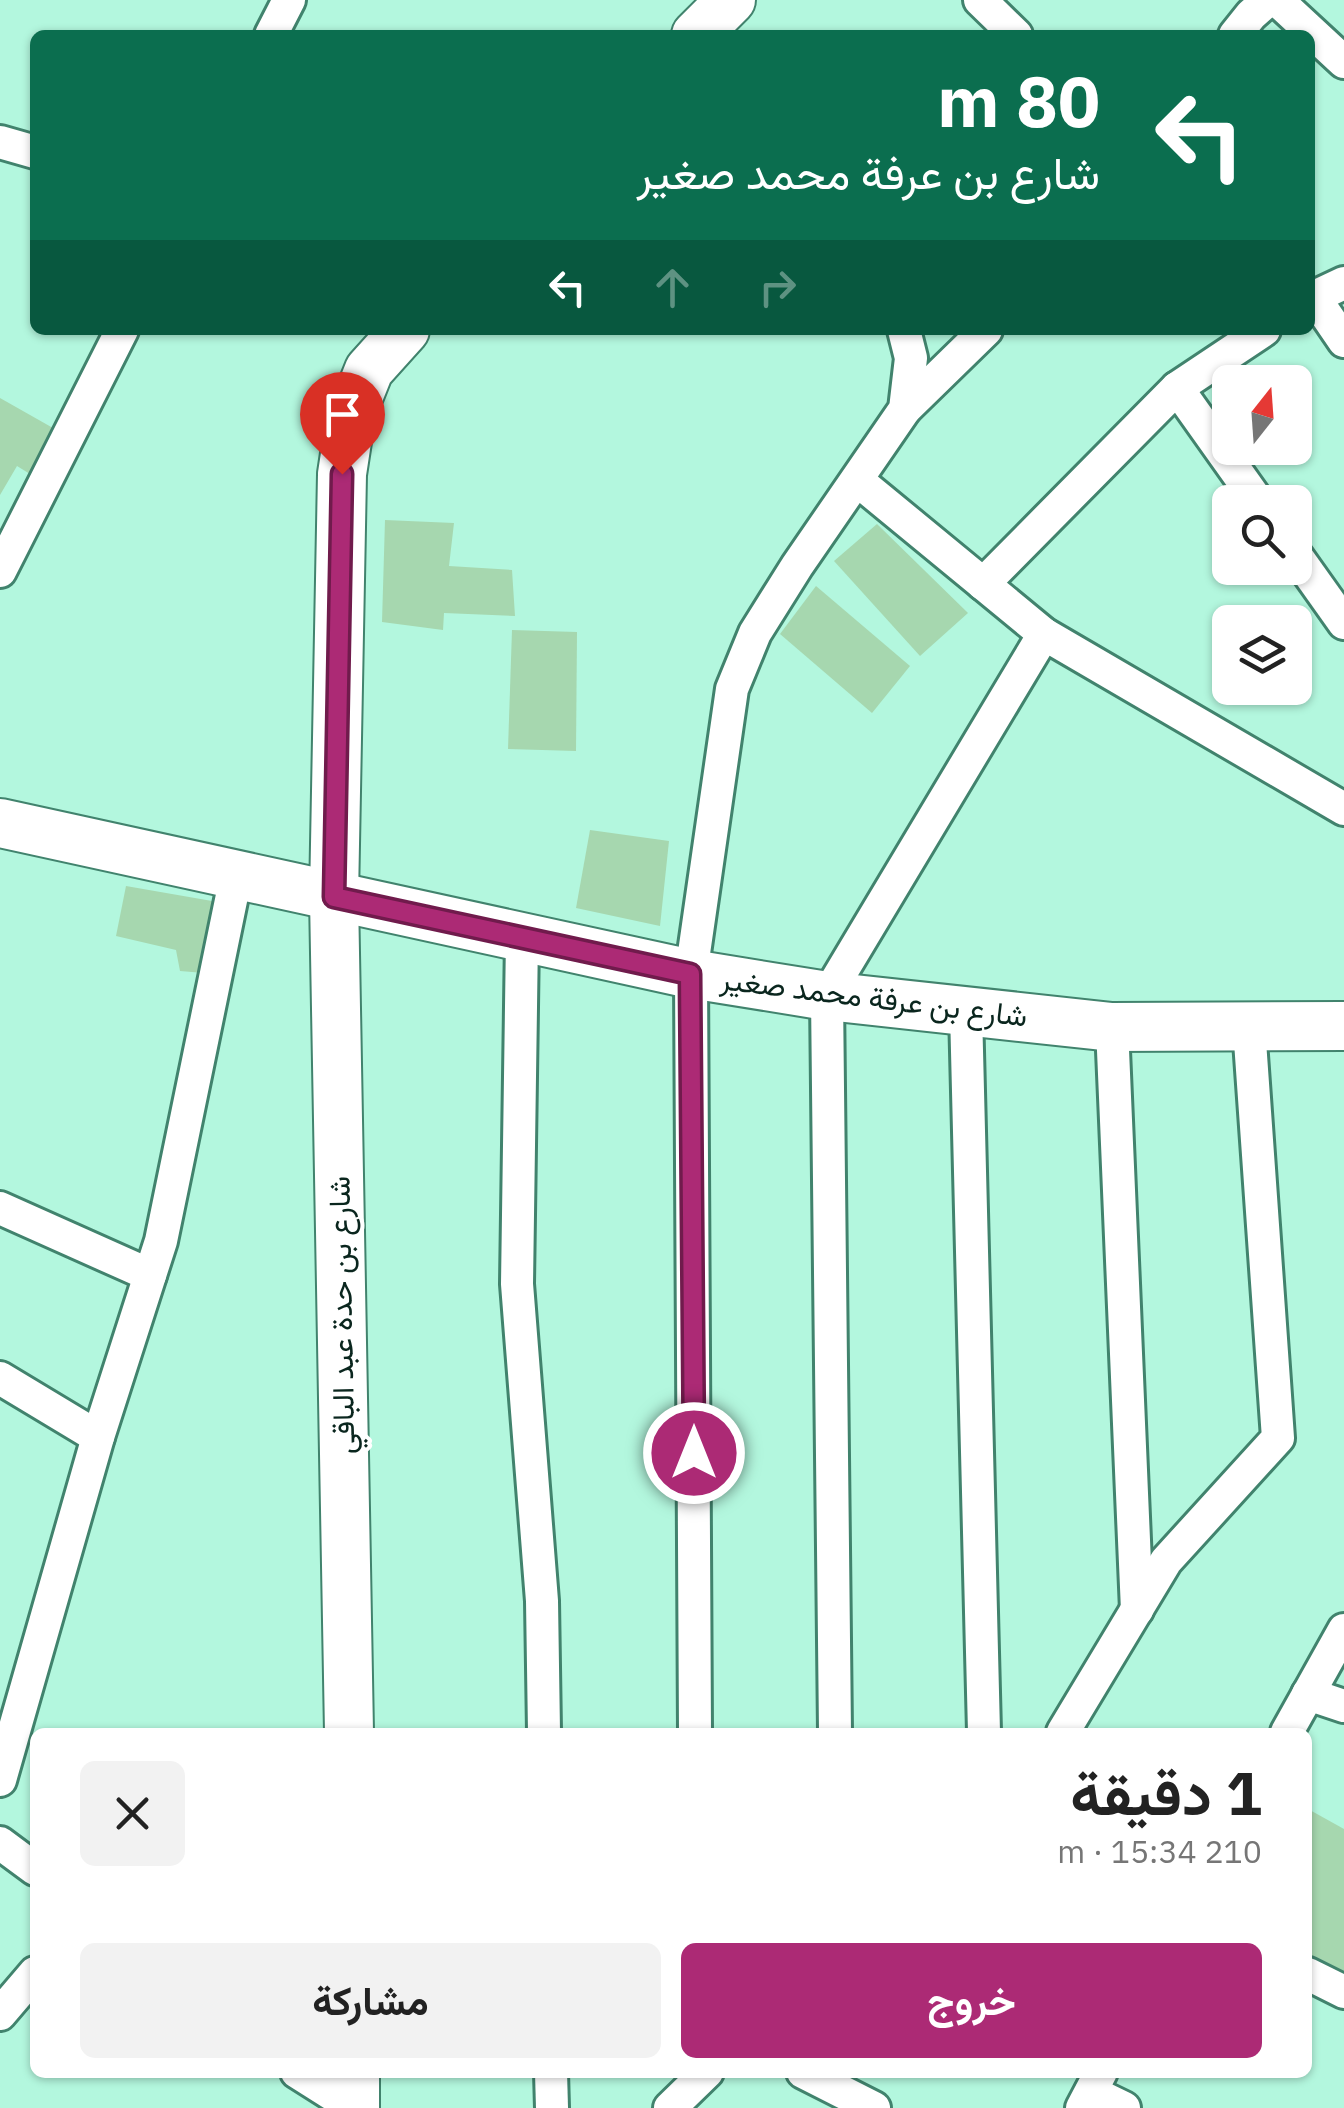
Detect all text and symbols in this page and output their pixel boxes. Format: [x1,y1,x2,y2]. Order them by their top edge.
text: 80 m [937,55,1100,146]
icon: left [1135,70,1265,200]
text: شارع بن عرفة محمد صغير [637,143,1100,201]
icon: left [540,260,595,315]
icon: ahead [645,260,700,315]
icon: right [750,260,805,315]
north arrow [1212,365,1312,465]
map controls [1212,365,1312,705]
pin [300,372,385,475]
icon: arrive [315,387,370,442]
button: search [1212,485,1312,585]
button: layers [1212,605,1312,705]
street label: شارع بن عرفة محمد صغير [717,958,1030,1037]
street label: شارع بن حدة عبد الباقي [319,1176,368,1454]
position arrow [642,1401,746,1505]
text: 1 دقيقة [1070,1753,1262,1832]
button: close [80,1761,185,1866]
text: 210 m · 15:34 [1057,1830,1262,1872]
button: مشاركة [80,1943,661,2058]
button: خروج [681,1943,1262,2058]

